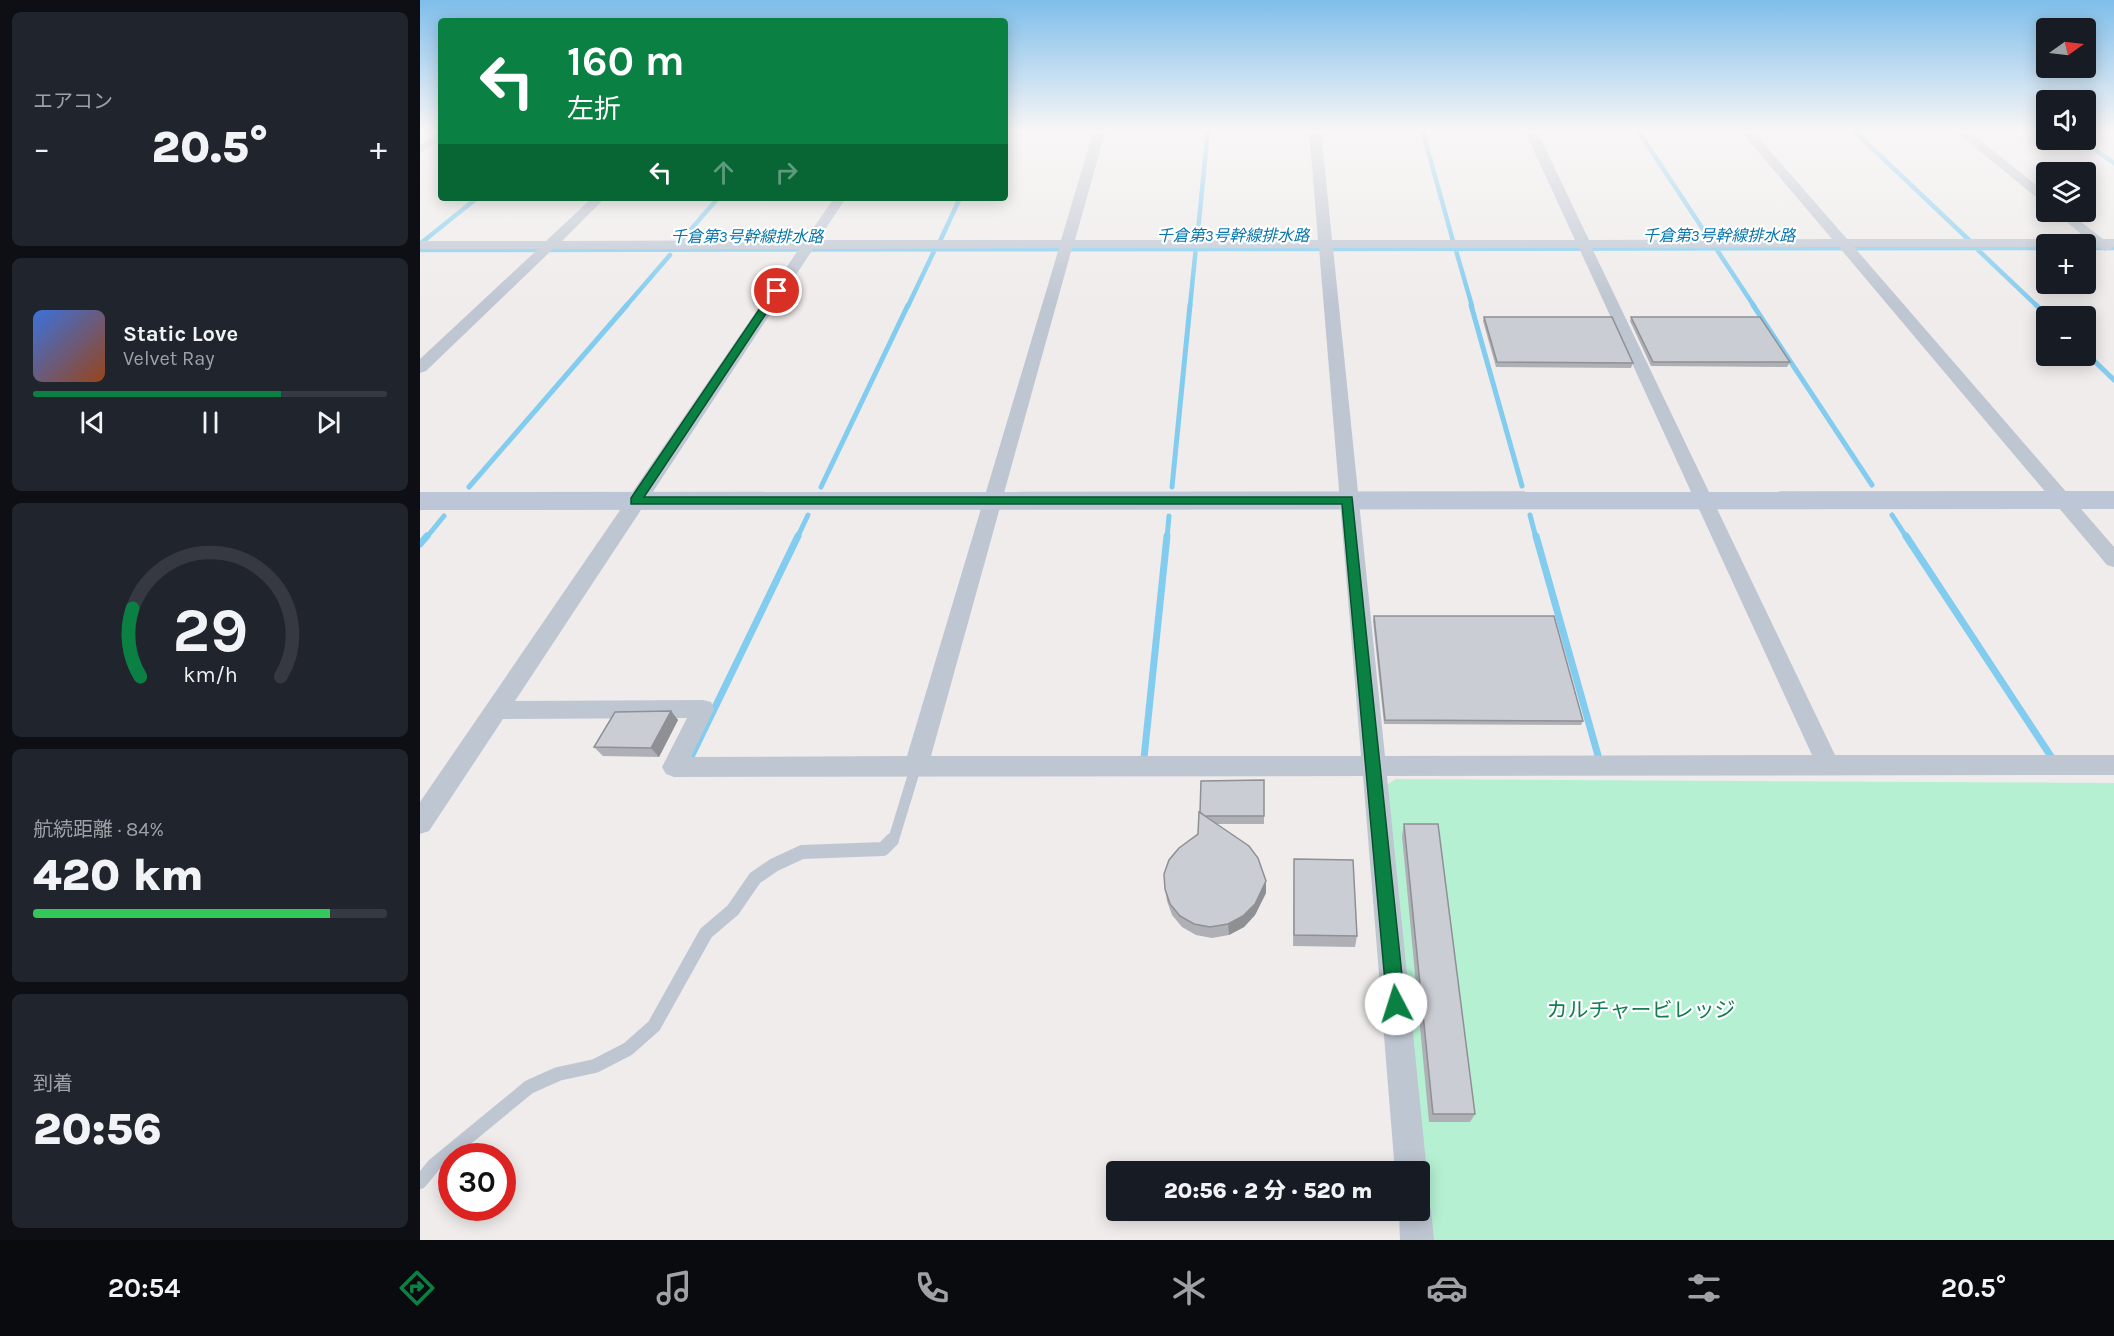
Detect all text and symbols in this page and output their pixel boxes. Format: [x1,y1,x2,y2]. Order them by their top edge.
north arrow [2036,18,2096,78]
map controls [2036,18,2096,366]
text: 160 m [567,36,685,86]
icon: left [468,42,546,120]
text: エアコン [33,90,113,113]
button: sound [2036,90,2096,150]
text: 左折 [567,93,621,125]
text: 20.5° [152,121,268,173]
text: − [33,129,50,167]
text: + [370,129,387,167]
icon: left [644,156,677,189]
icon: ahead [707,156,740,189]
icon: right [770,156,803,189]
button: layers [2036,162,2096,222]
water label: 千倉第3号幹線排水路 [1157,226,1311,245]
water label: 千倉第3号幹線排水路 [1643,226,1797,245]
water label: 千倉第3号幹線排水路 [671,227,825,246]
button: + [2036,234,2096,294]
pin [751,265,802,316]
icon: arrive [760,274,793,307]
button: − [2036,306,2096,366]
text: Static Love [123,321,238,347]
text: Velvet Ray [123,347,215,370]
icon: previous [76,406,109,439]
icon: pause [194,406,227,439]
icon: next [312,406,345,439]
text: 29 [172,594,248,667]
text: km/h [183,662,237,687]
text: 航続距離 · 84% [33,818,164,841]
text: 420 km [33,849,204,901]
position arrow [1364,972,1428,1036]
park label: カルチャービレッジ [1547,998,1735,1022]
text: 到着 [33,1072,73,1095]
text: 20:56 [33,1103,162,1155]
speed limit sign: 30 [438,1143,516,1221]
text: 20:56 · 2 分 · 520 m [1164,1178,1372,1204]
icon: directions [396,1267,438,1309]
icon: music [653,1267,695,1309]
icon: phone [911,1267,953,1309]
icon: climate [1168,1267,1210,1309]
icon: car [1426,1267,1468,1309]
icon: filters [1683,1267,1725,1309]
text: 20:54 [108,1272,180,1304]
text: 20.5° [1941,1272,2006,1304]

